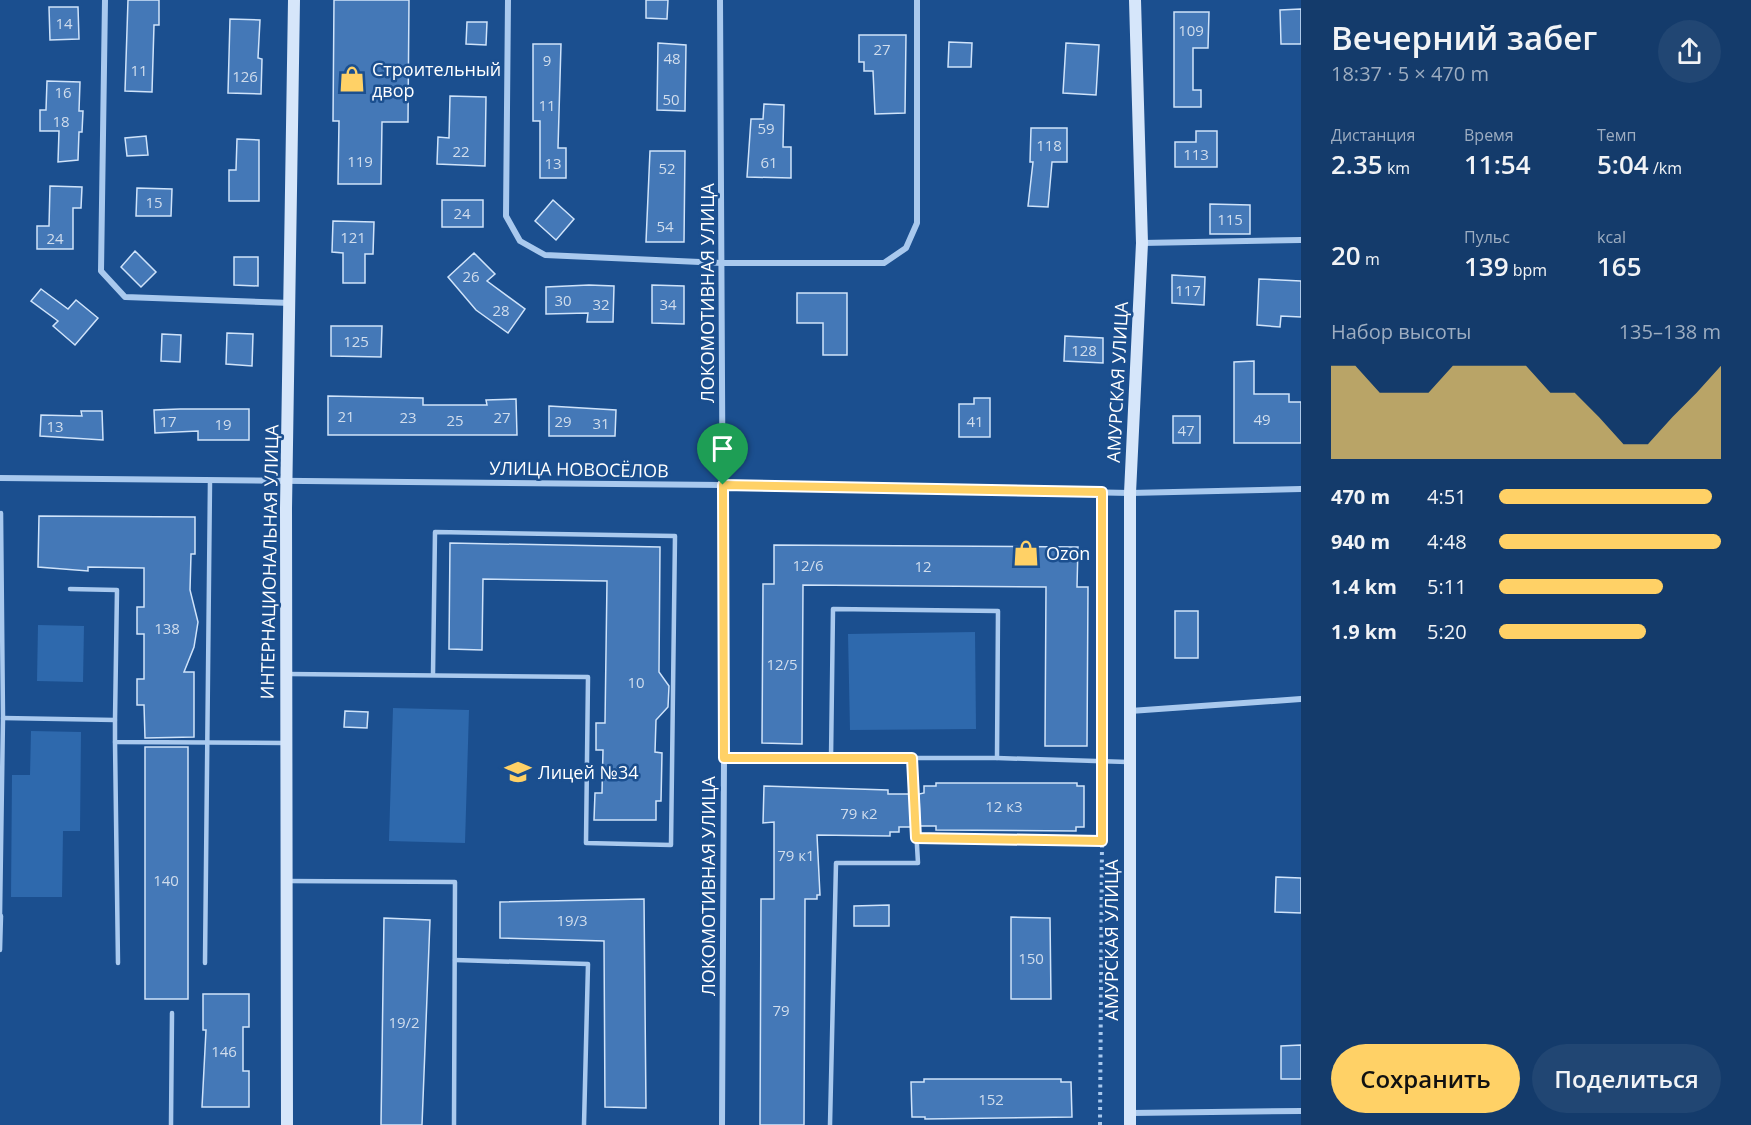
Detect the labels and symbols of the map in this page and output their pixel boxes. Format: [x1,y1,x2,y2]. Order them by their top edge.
house number: 14 [55,13,73,33]
house number: 109 [1178,20,1204,40]
house number: 27 [873,39,891,59]
house number: 48 [663,48,681,68]
house number: 9 [543,50,551,70]
place label: Строительный двор [372,57,501,102]
house number: 11 [130,60,148,80]
shop icon: Строительный двор [337,64,367,94]
house number: 126 [232,66,258,86]
house number: 16 [54,82,72,102]
house number: 50 [662,89,680,109]
house number: 11 [538,95,556,115]
house number: 18 [52,111,70,131]
house number: 59 [757,118,775,138]
house number: 118 [1036,135,1062,155]
house number: 22 [452,141,470,161]
house number: 113 [1183,144,1209,164]
house number: 119 [347,151,373,171]
house number: 61 [760,152,778,172]
house number: 13 [544,153,562,173]
house number: 52 [658,158,676,178]
street label: ЛОКОМОТИВНАЯ УЛИЦА [695,182,719,403]
house number: 15 [145,192,163,212]
house number: 24 [453,203,471,223]
house number: 115 [1217,209,1243,229]
house number: 54 [656,216,674,236]
house number: 121 [340,227,366,247]
house number: 24 [46,228,64,248]
house number: 26 [462,266,480,286]
house number: 117 [1175,280,1201,300]
house number: 30 [554,290,572,310]
house number: 32 [592,294,610,314]
house number: 34 [659,294,677,314]
house number: 28 [492,300,510,320]
street label: АМУРСКАЯ УЛИЦА [1101,300,1133,463]
house number: 125 [343,331,369,351]
house number: 128 [1071,340,1097,360]
house number: 21 [337,406,355,426]
house number: 23 [399,407,417,427]
house number: 27 [493,407,511,427]
house number: 49 [1253,409,1271,429]
house number: 25 [446,410,464,430]
house number: 17 [159,411,177,431]
house number: 29 [554,411,572,431]
house number: 41 [966,411,984,431]
house number: 31 [592,413,610,433]
house number: 19 [214,414,232,434]
house number: 13 [46,416,64,436]
house number: 47 [1177,420,1195,440]
pin [697,423,748,485]
street label: ИНТЕРНАЦИОНАЛЬНАЯ УЛИЦА [255,424,283,700]
street label: УЛИЦА НОВОСЁЛОВ [489,455,669,483]
shop icon: Ozon [1011,538,1041,568]
place label: Ozon [1046,541,1090,565]
house number: 12/6 [792,555,824,575]
house number: 12 [914,556,932,576]
house number: 138 [154,618,180,638]
house number: 12/5 [766,654,798,674]
house number: 10 [627,672,645,692]
school or university icon: Лицей №34 [503,757,533,787]
place label: Лицей №34 [538,760,639,784]
street label: ЛОКОМОТИВНАЯ УЛИЦА [696,775,720,996]
house number: 12 к3 [985,796,1023,816]
house number: 79 к2 [840,803,878,823]
house number: 79 к1 [777,845,815,865]
street label: АМУРСКАЯ УЛИЦА [1099,859,1123,1021]
house number: 140 [153,870,179,890]
house number: 19/3 [556,910,588,930]
house number: 150 [1018,948,1044,968]
house number: 79 [772,1000,790,1020]
house number: 19/2 [388,1012,420,1032]
house number: 146 [211,1041,237,1061]
house number: 152 [978,1089,1004,1109]

